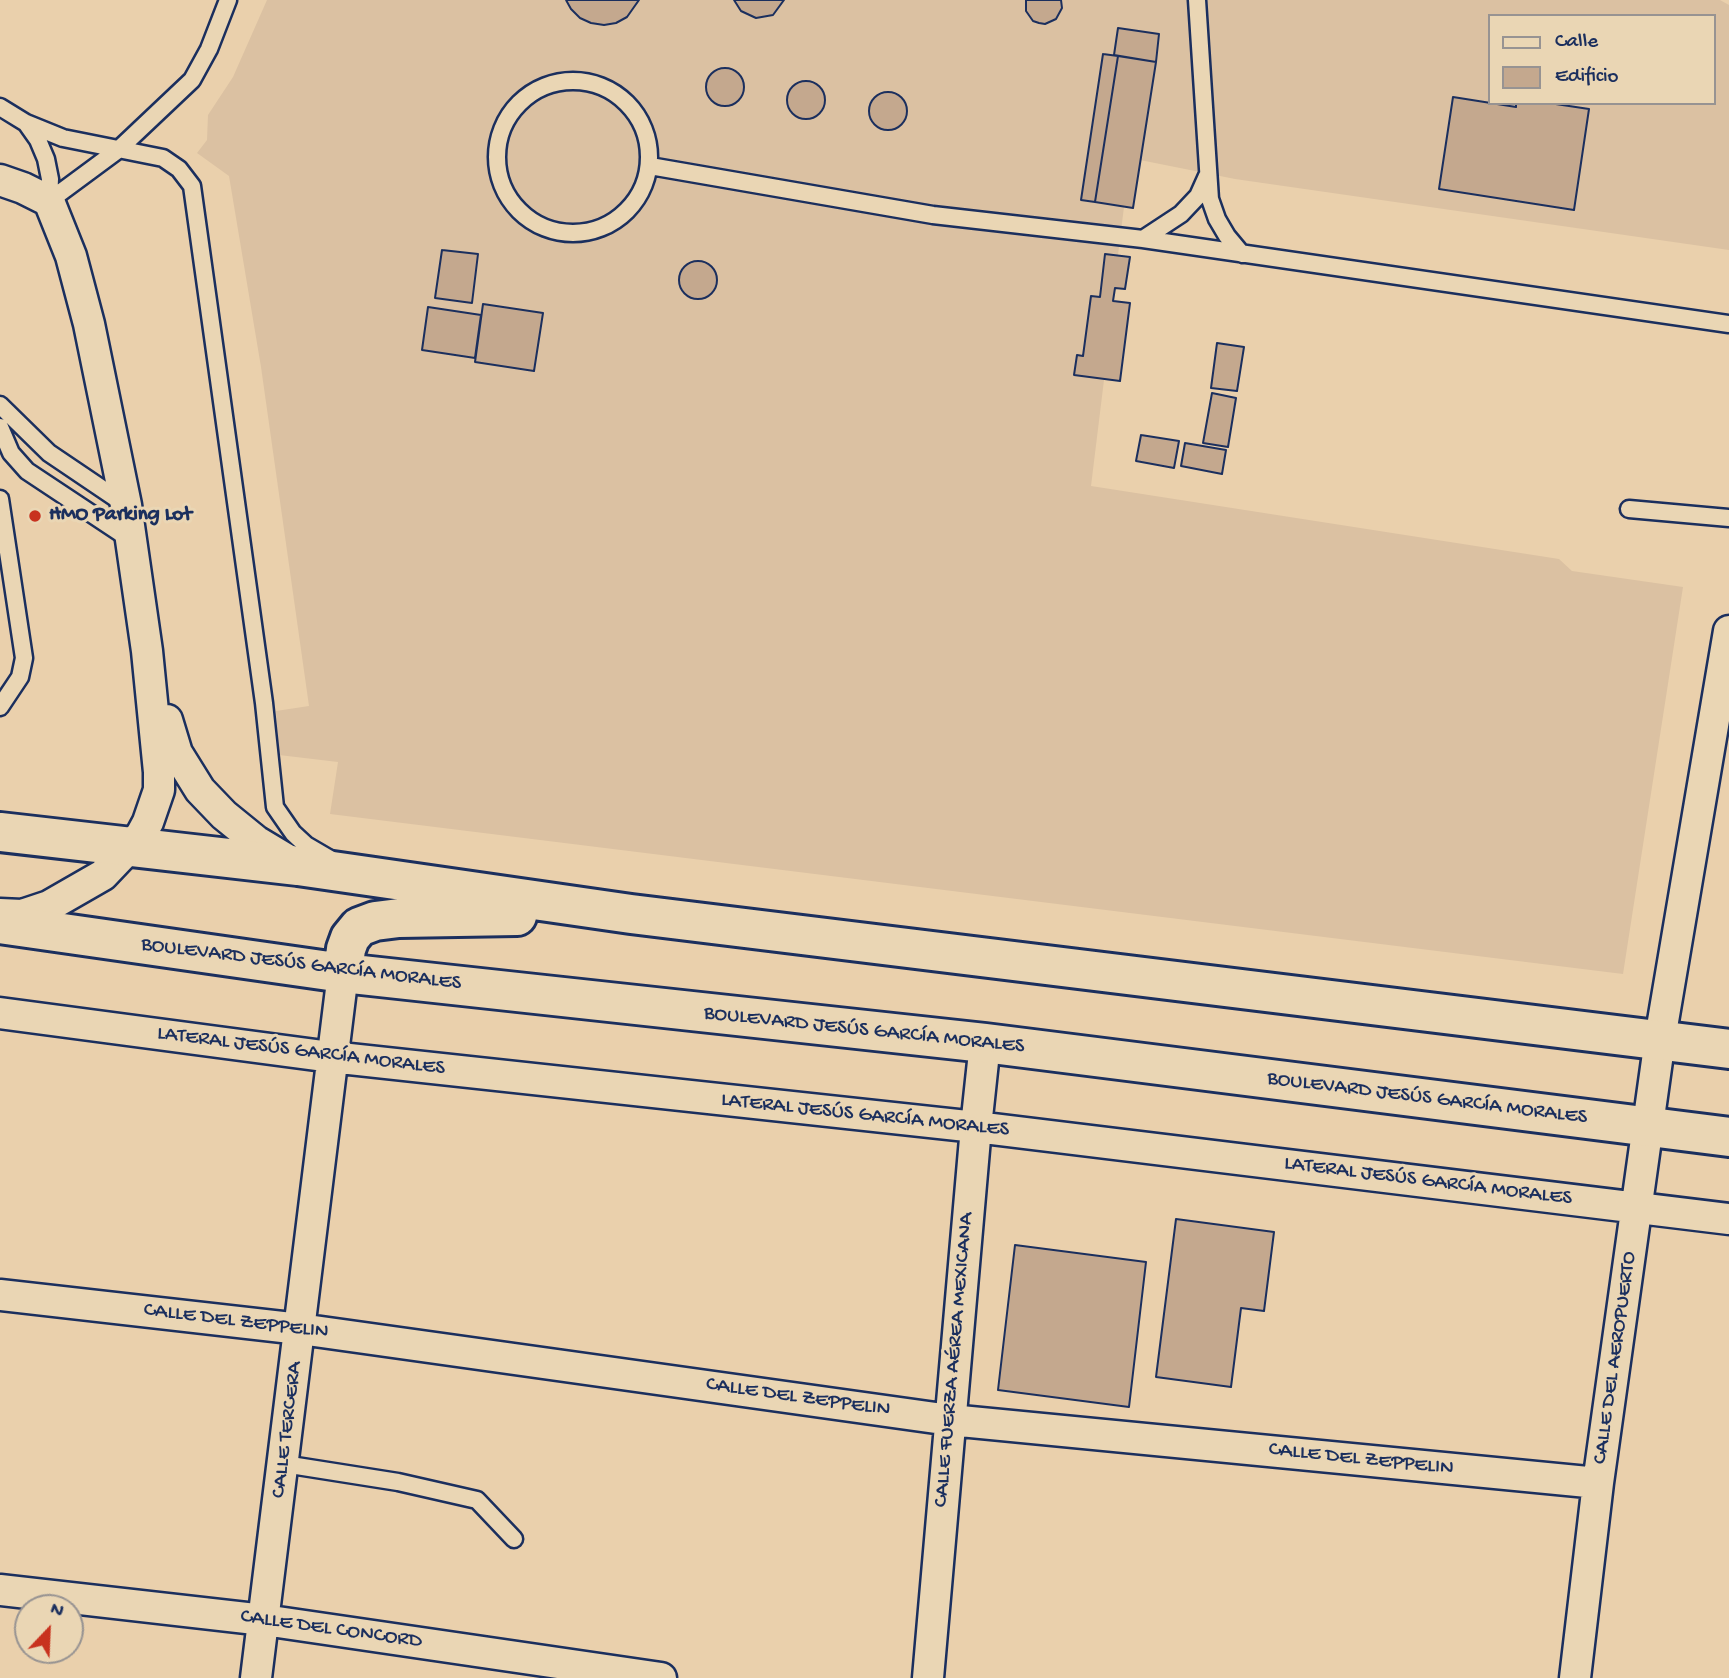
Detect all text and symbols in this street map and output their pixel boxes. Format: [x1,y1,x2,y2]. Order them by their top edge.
legend [1488,14,1715,105]
text: Calle [1555,30,1598,55]
text: Edificio [1555,65,1619,90]
place label: HMO Parking Lot [49,503,192,529]
marker: HMO Parking Lot [27,508,43,524]
street label: BOULEVARD JESÚS GARCÍA MORALES [139,933,463,997]
street label: BOULEVARD JESÚS GARCÍA MORALES [702,1002,1026,1060]
street label: LATERAL JESÚS GARCÍA MORALES [156,1022,446,1082]
street label: BOULEVARD JESÚS GARCÍA MORALES [1265,1067,1589,1131]
street label: LATERAL JESÚS GARCÍA MORALES [720,1088,1010,1144]
street label: LATERAL JESÚS GARCÍA MORALES [1283,1152,1573,1212]
street label: CALLE FUERZA AÉREA MEXICANA [930,1212,980,1508]
street label: CALLE DEL AEROPUERTO [1589,1250,1643,1466]
street label: CALLE DEL ZEPPELIN [142,1298,330,1346]
street label: CALLE TERCERA [267,1360,309,1500]
street label: CALLE DEL ZEPPELIN [704,1373,892,1423]
street label: CALLE DEL ZEPPELIN [1267,1438,1455,1482]
north arrow [14,1594,84,1664]
text: N [46,1598,67,1624]
street label: CALLE DEL CONCORD [239,1605,423,1655]

